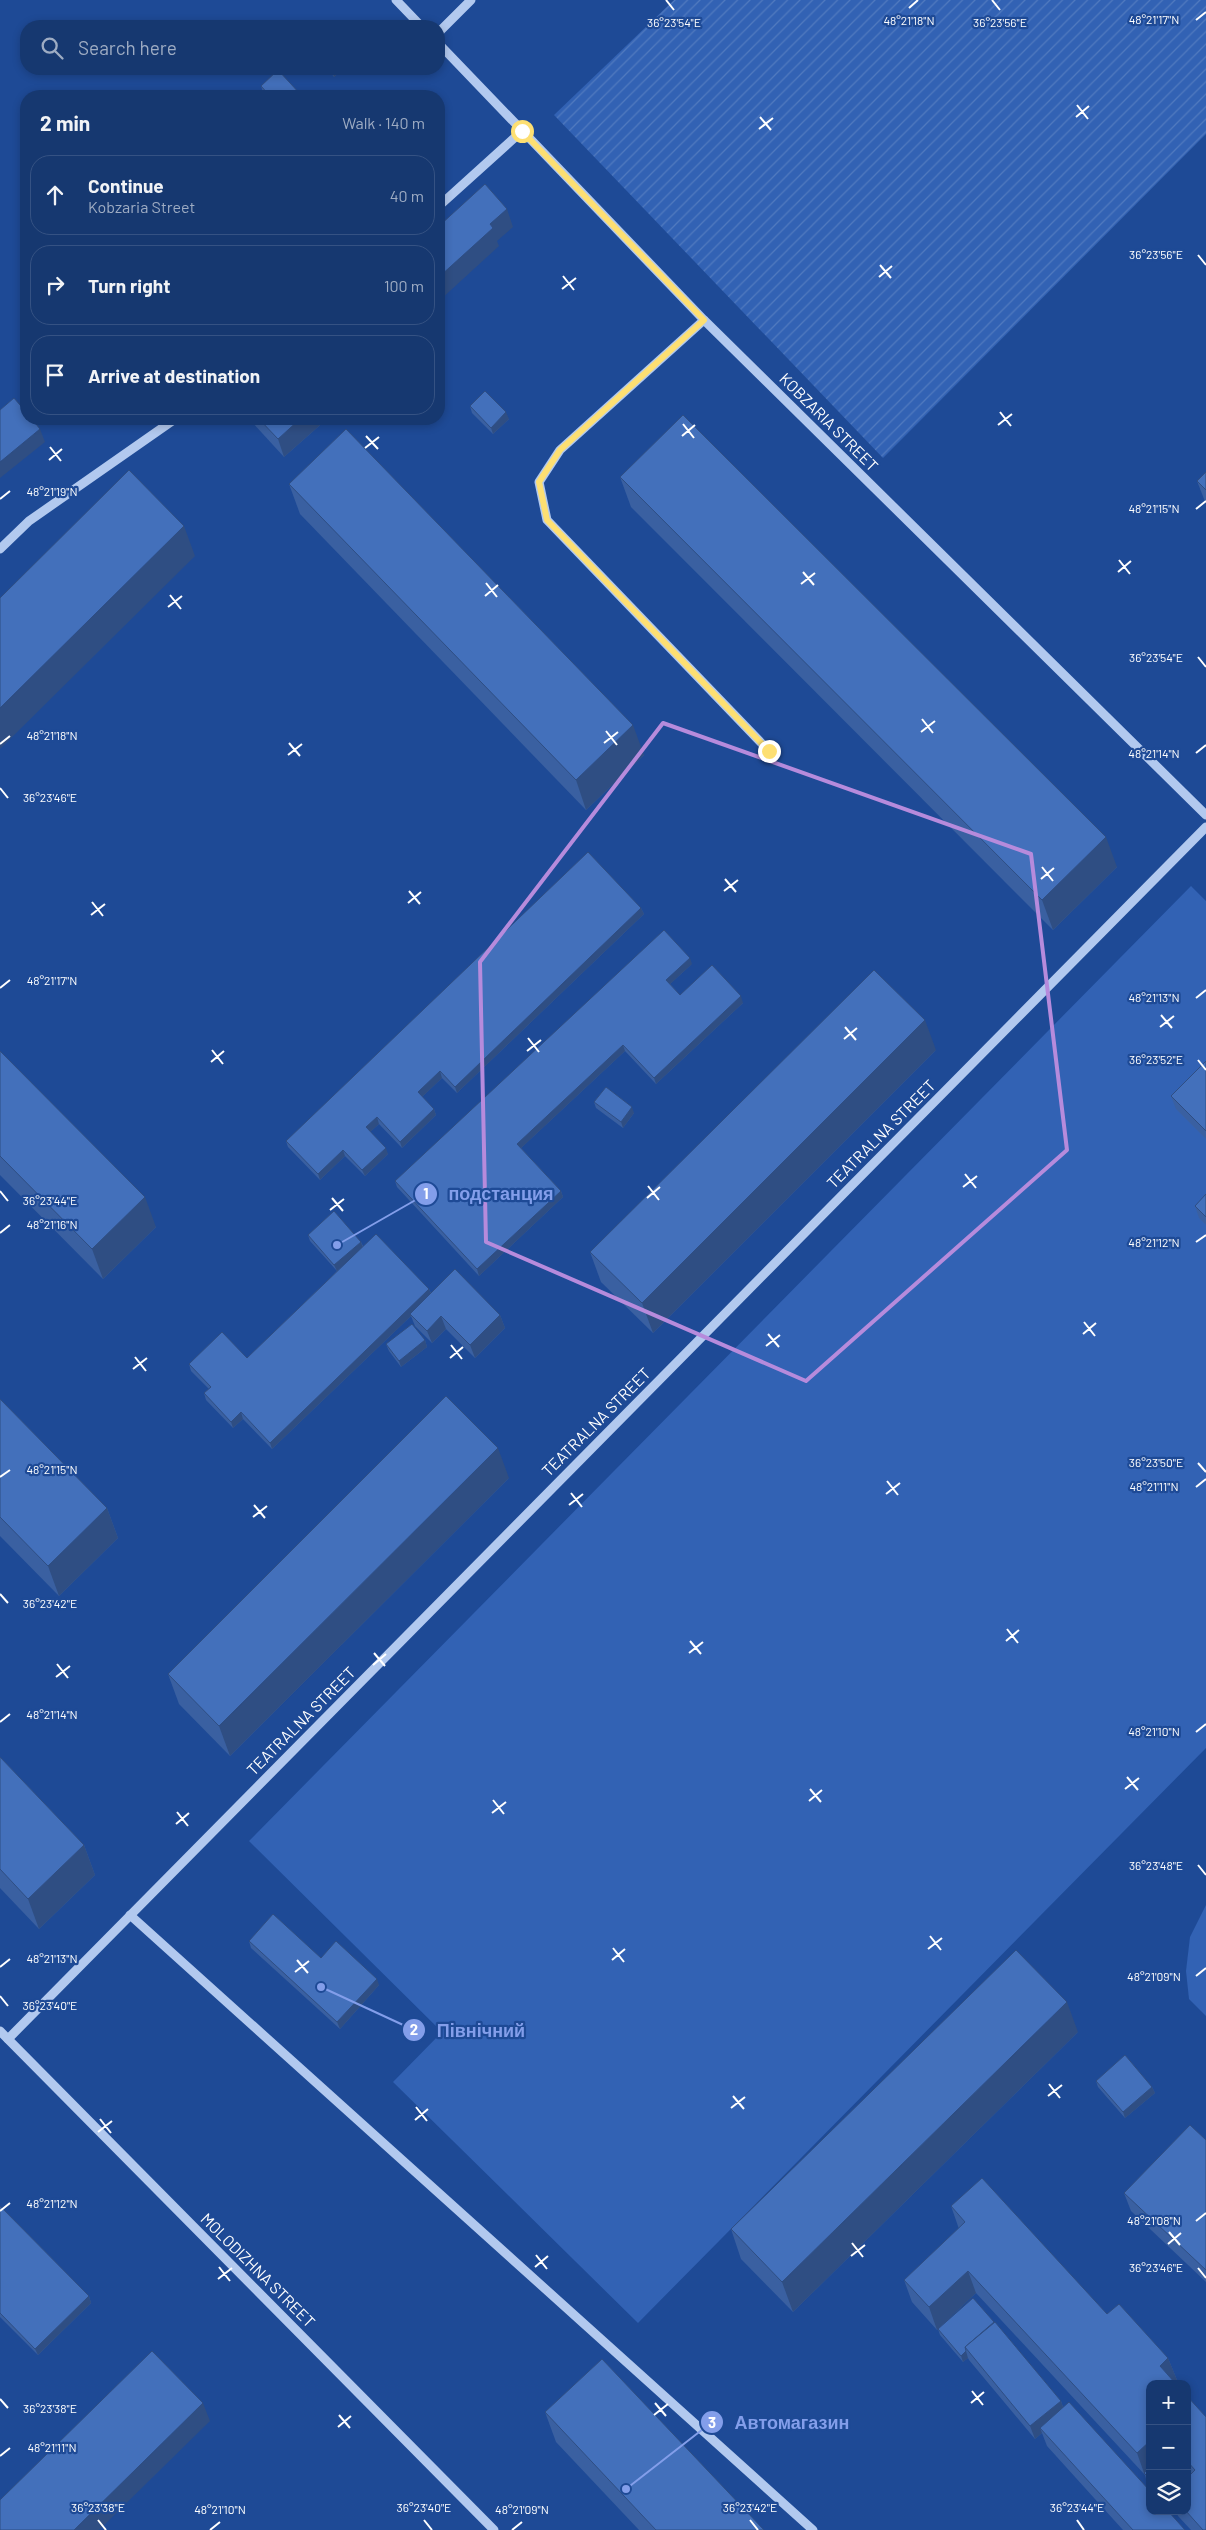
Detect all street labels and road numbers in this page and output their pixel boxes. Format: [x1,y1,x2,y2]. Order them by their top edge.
street label: KOBZARIA STREET [776,369,882,475]
street label: TEATRALNA STREET [822,1075,939,1192]
street label: TEATRALNA STREET [537,1363,654,1480]
street label: TEATRALNA STREET [242,1662,359,1779]
street label: MOLODIZHNA STREET [197,2209,319,2331]

